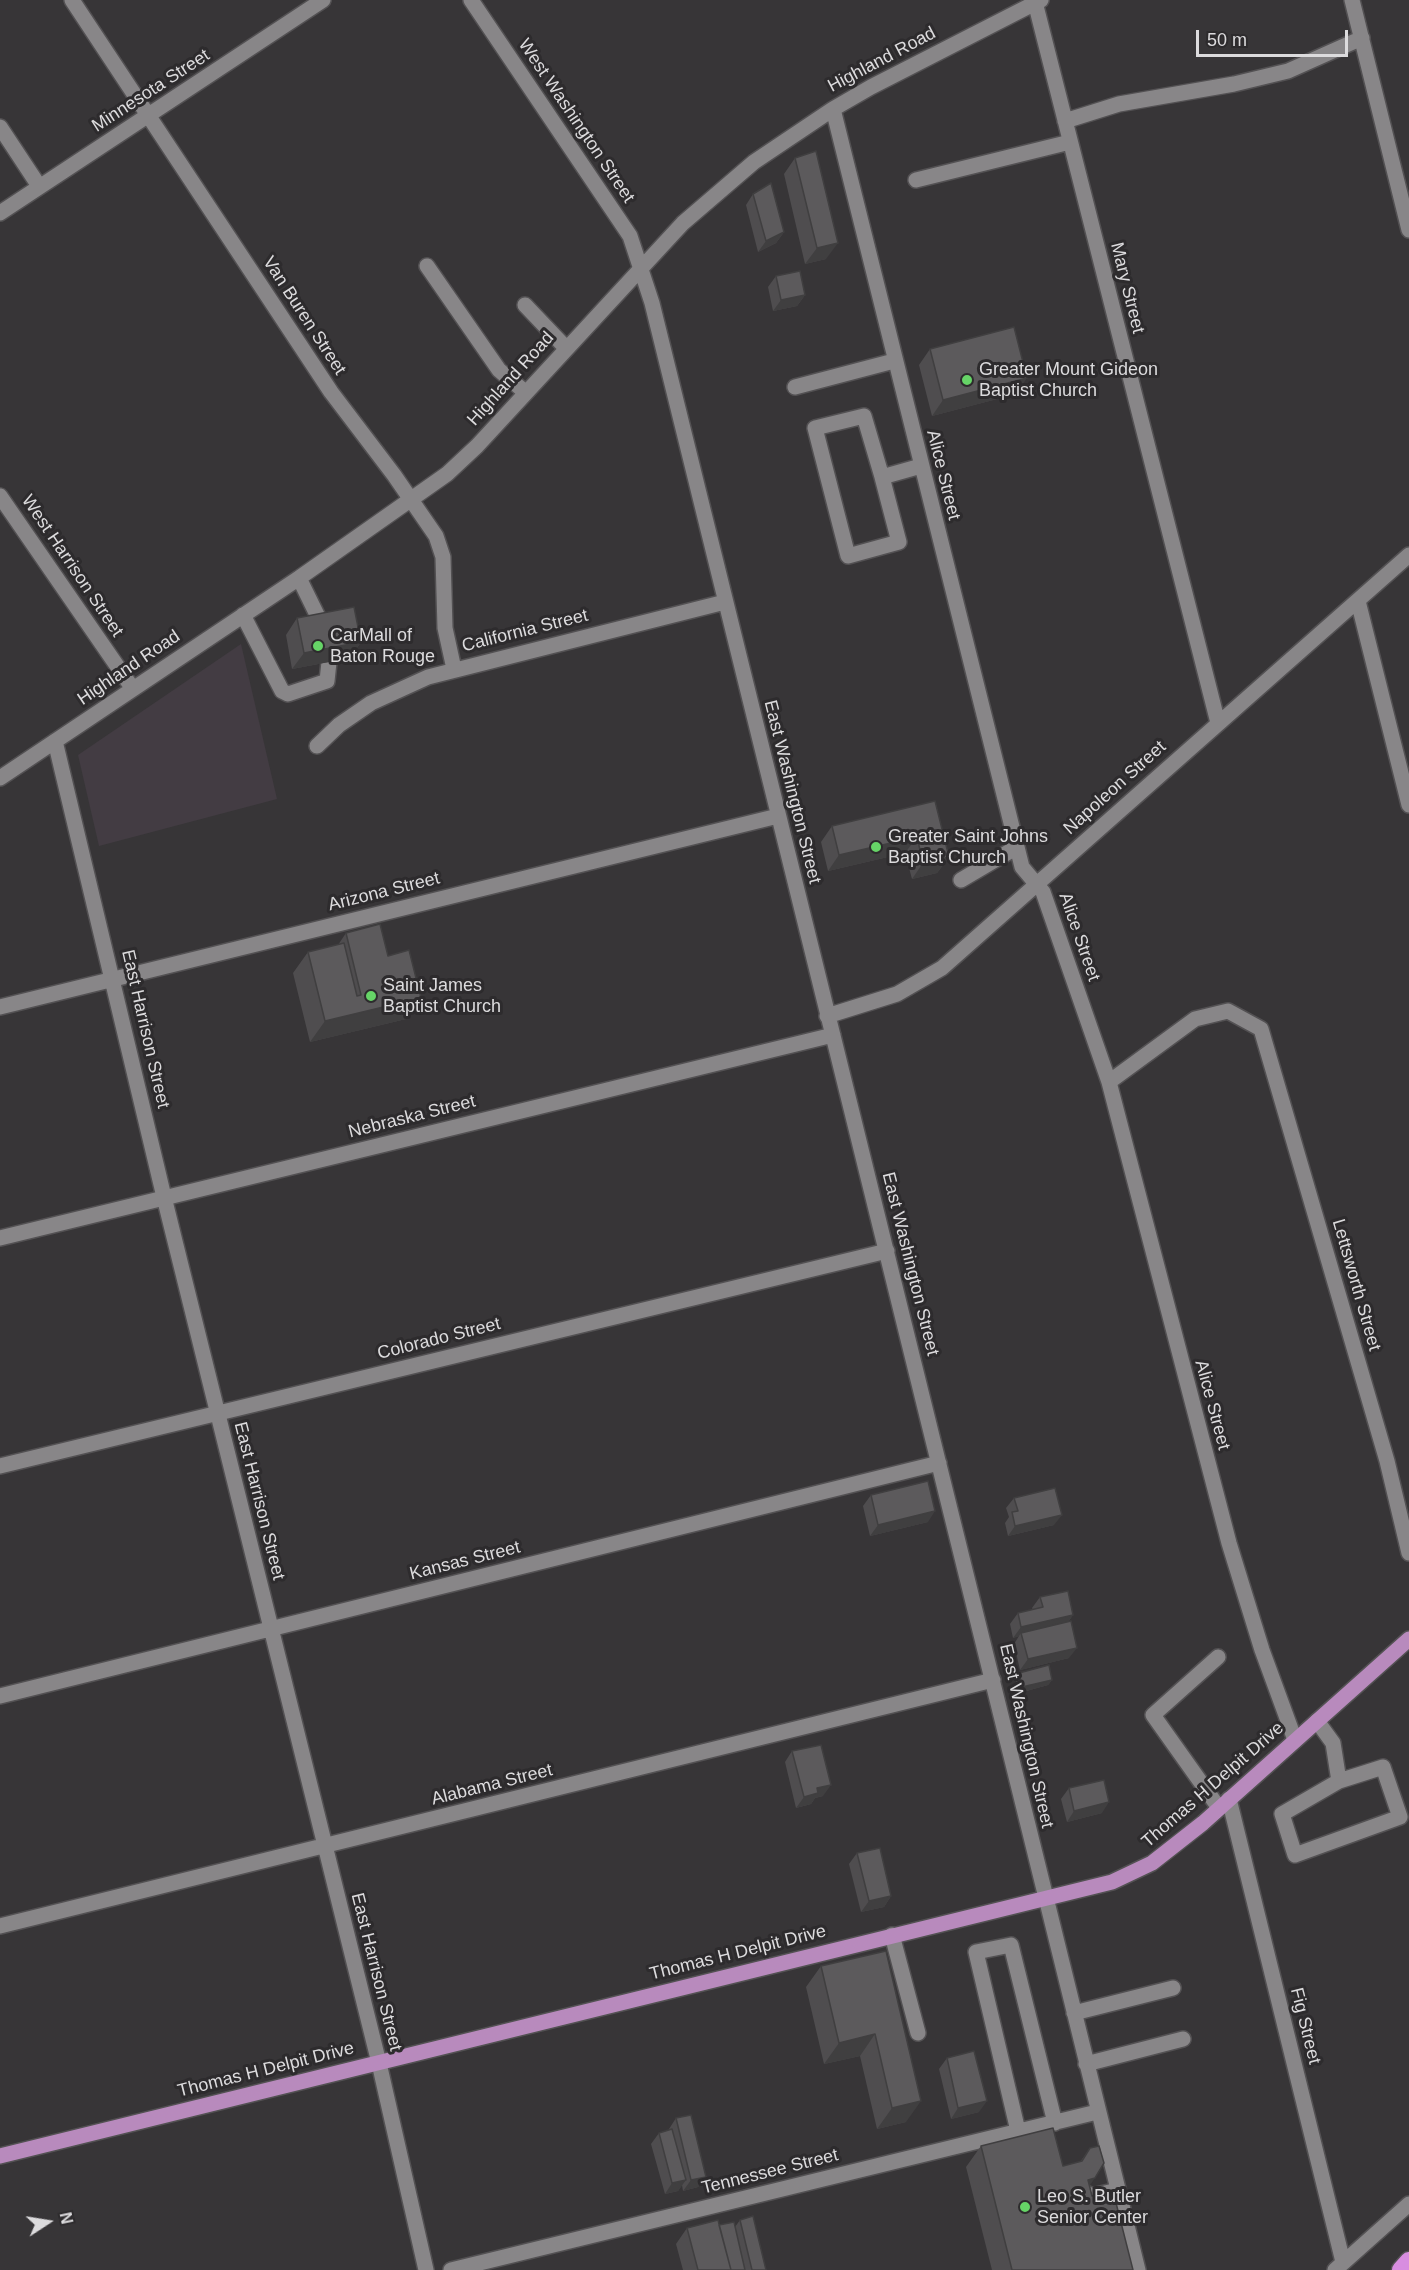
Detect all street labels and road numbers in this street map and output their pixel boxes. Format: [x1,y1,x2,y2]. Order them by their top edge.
street label: Highland Road [824,23,940,97]
street label: West Washington Street [513,35,639,207]
street label: Minnesota Street [88,45,214,137]
street label: Mary Street [1105,240,1149,336]
street label: Van Buren Street [258,253,350,379]
street label: Highland Road [463,328,559,430]
street label: Alice Street [921,428,965,522]
street label: West Harrison Street [16,491,128,641]
street label: California Street [460,605,590,657]
street label: Highland Road [74,626,184,710]
street label: East Washington Street [759,698,825,886]
street label: Napoleon Street [1059,736,1171,840]
street label: Arizona Street [326,868,442,916]
street label: Alice Street [1054,890,1104,984]
street label: East Harrison Street [116,948,174,1110]
street label: Nebraska Street [346,1091,478,1143]
street label: East Washington Street [877,1170,943,1358]
street label: Lettsworth Street [1327,1217,1385,1353]
street label: Colorado Street [375,1313,503,1365]
street label: Alice Street [1190,1358,1234,1452]
street label: East Harrison Street [229,1420,289,1582]
street label: Kansas Street [408,1537,522,1585]
street label: East Washington Street [994,1642,1058,1830]
street label: Thomas H Delpit Drive [1138,1717,1288,1853]
street label: Alabama Street [429,1760,555,1810]
street label: East Harrison Street [346,1891,406,2053]
street label: Thomas H Delpit Drive [648,1921,828,1985]
street label: Fig Street [1285,1986,1325,2066]
street label: Thomas H Delpit Drive [176,2038,356,2102]
street label: Tennessee Street [699,2145,841,2199]

